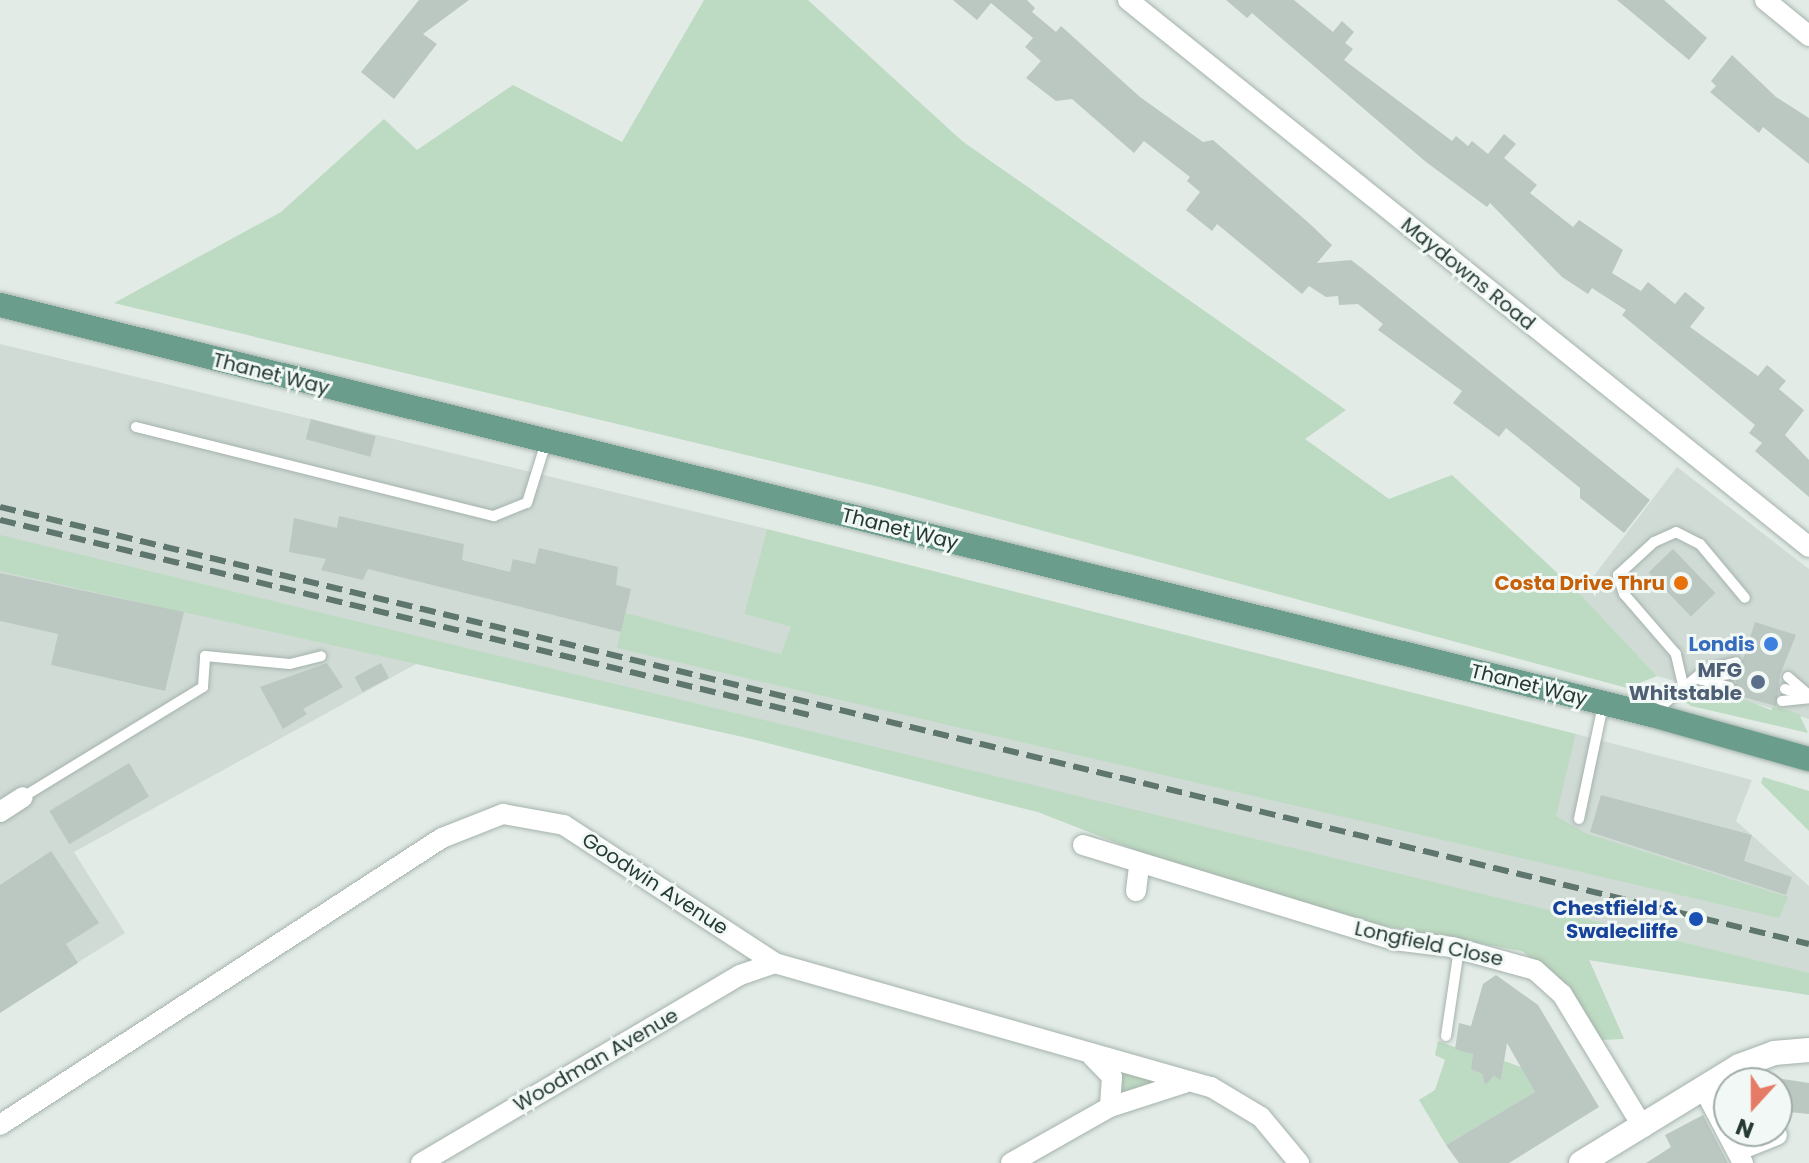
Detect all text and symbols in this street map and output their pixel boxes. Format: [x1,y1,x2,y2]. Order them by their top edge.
street label: Maydowns Road [1396,213,1540,335]
street label: Thanet Way [210,348,332,400]
street label: Thanet Way [839,503,961,555]
place label: Costa Drive Thru [1495,571,1665,595]
marker: Costa Drive Thru [1672,574,1690,592]
place label: Londis [1689,632,1755,656]
marker: Londis [1762,635,1780,653]
place label: MFG Whitstable [1629,658,1742,705]
street label: Thanet Way [1468,659,1590,711]
marker: MFG Whitstable [1749,673,1767,691]
street label: Goodwin Avenue [577,828,733,940]
place label: Chestfield & Swalecliffe [1553,896,1678,943]
marker: Chestfield & Swalecliffe [1685,908,1707,930]
street label: Longfield Close [1352,917,1506,971]
street label: Woodman Avenue [509,1003,683,1117]
north arrow [1713,1067,1793,1147]
text: N [1732,1111,1758,1145]

